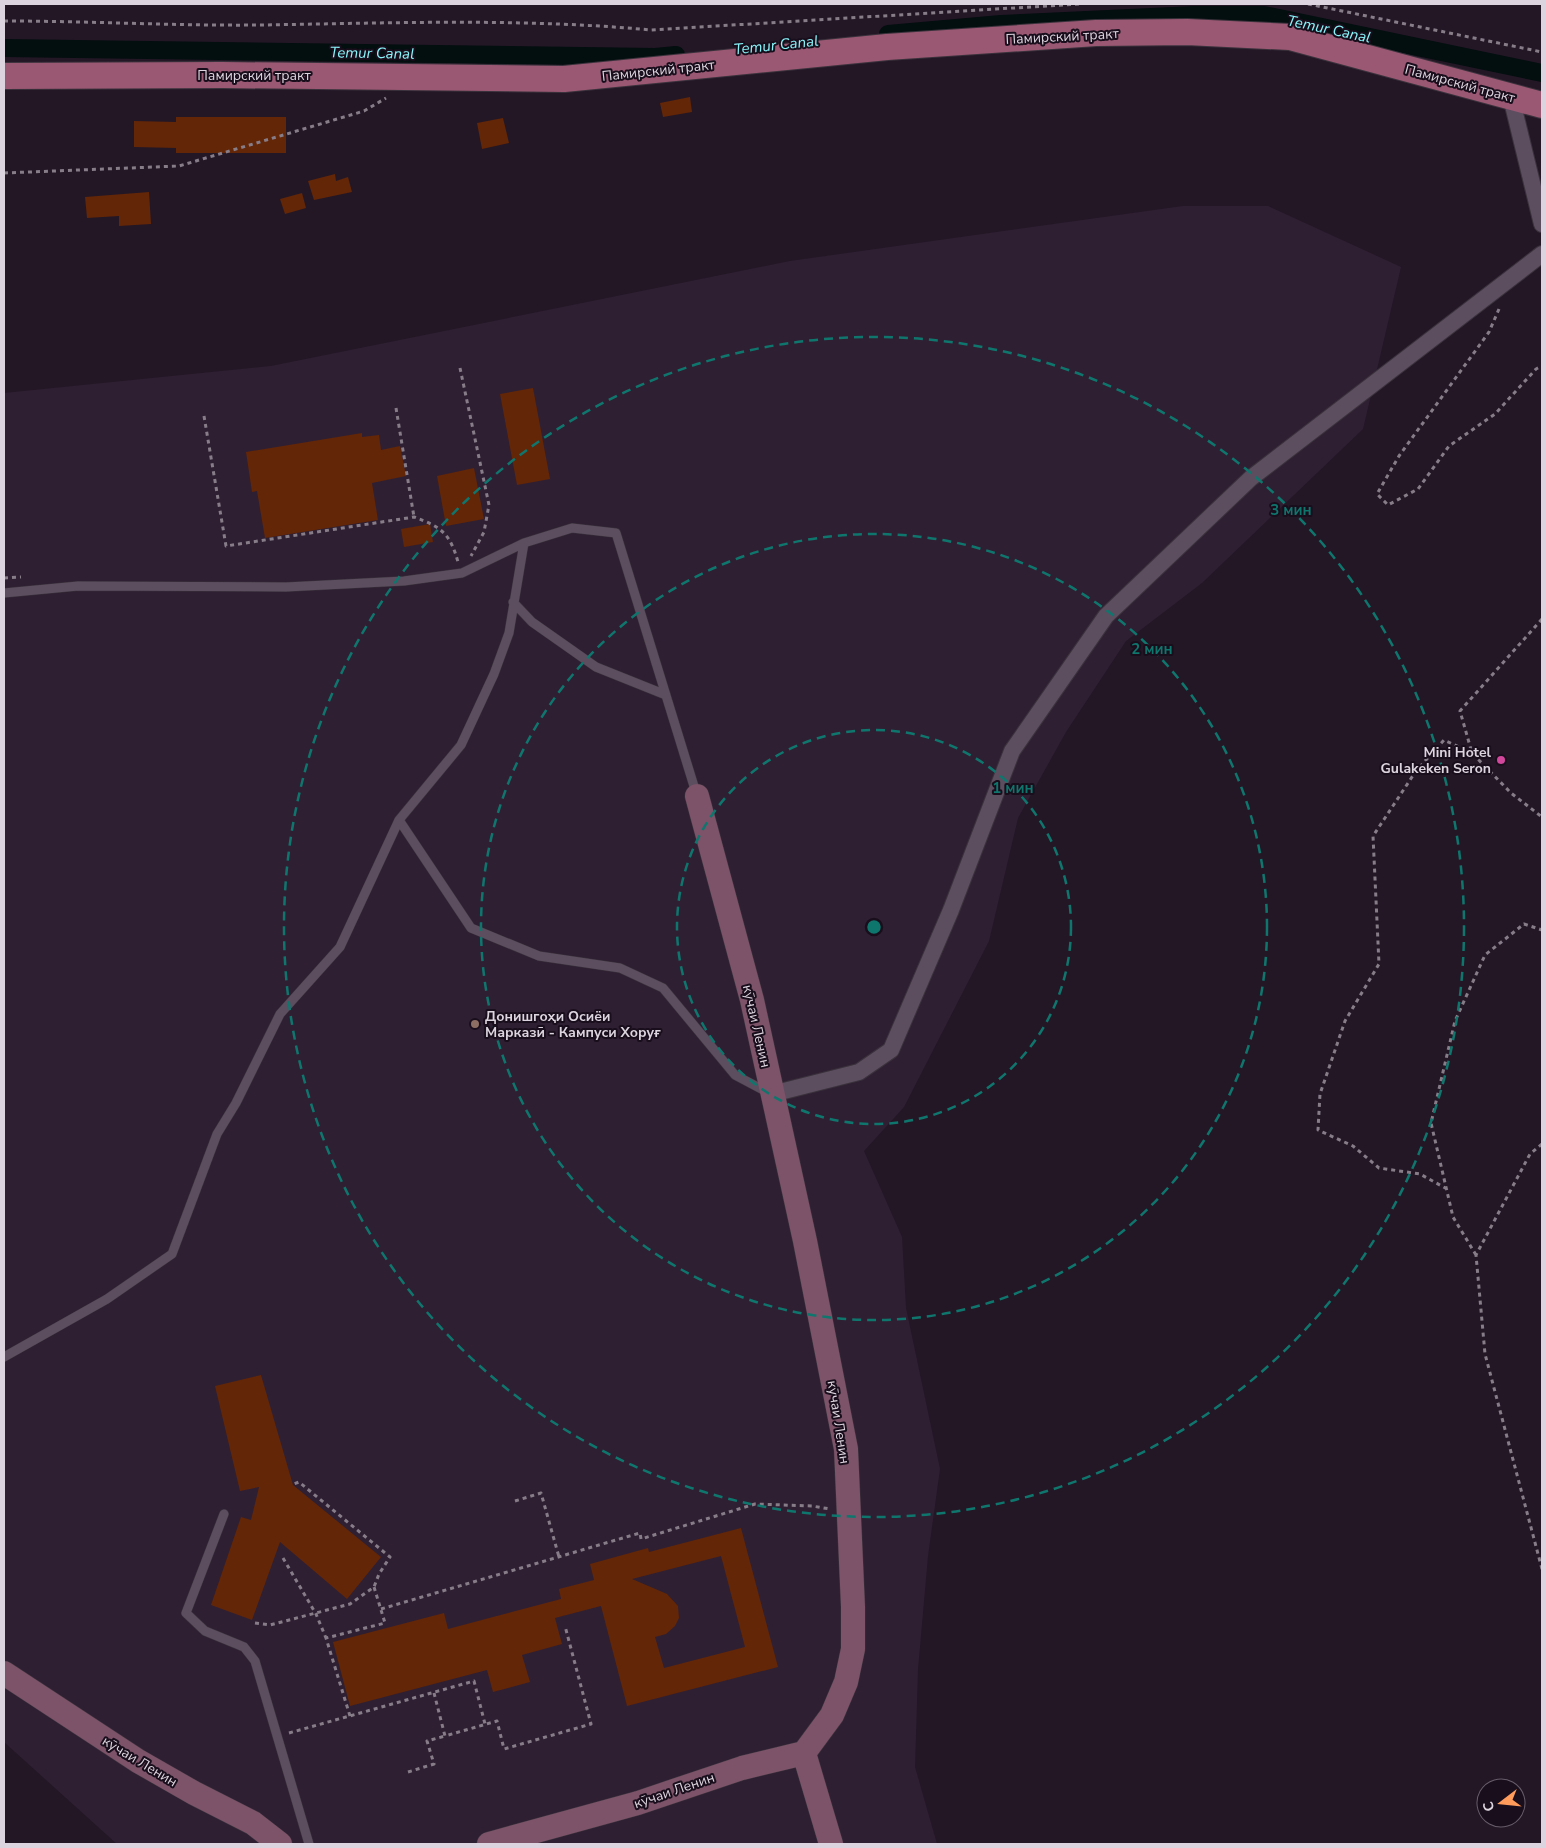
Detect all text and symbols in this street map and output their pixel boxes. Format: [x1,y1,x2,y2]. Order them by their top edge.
water label: Temur Canal [1285,10,1373,48]
street label: Памирский тракт [1005,24,1120,49]
water label: Temur Canal [733,31,819,59]
water label: Temur Canal [329,42,415,64]
street label: Памирский тракт [601,55,716,86]
street label: Памирский тракт [1403,60,1518,108]
street label: Памирский тракт [197,66,311,85]
text: 3 мин [1270,500,1312,520]
text: 2 мин [1131,639,1173,659]
place label: Mini Hotel Gulakeken Seron [1381,743,1492,778]
marker: Mini Hotel Gulakeken Seron [1495,754,1507,766]
text: 1 мин [992,778,1034,798]
centre of rings [865,918,883,936]
street label: кӯчаи Ленин [738,983,775,1069]
place label: Донишгоҳи Осиёи Марказӣ - Кампуси Хоруғ [485,1007,661,1042]
marker: Донишгоҳи Осиёи Марказӣ - Кампуси Хоруғ [469,1018,481,1030]
street label: кӯчаи Ленин [823,1379,854,1465]
street label: кӯчаи Ленин [99,1732,181,1791]
street label: кӯчаи Ленин [631,1768,717,1813]
north arrow [1476,1778,1526,1828]
text: С [1478,1799,1499,1814]

